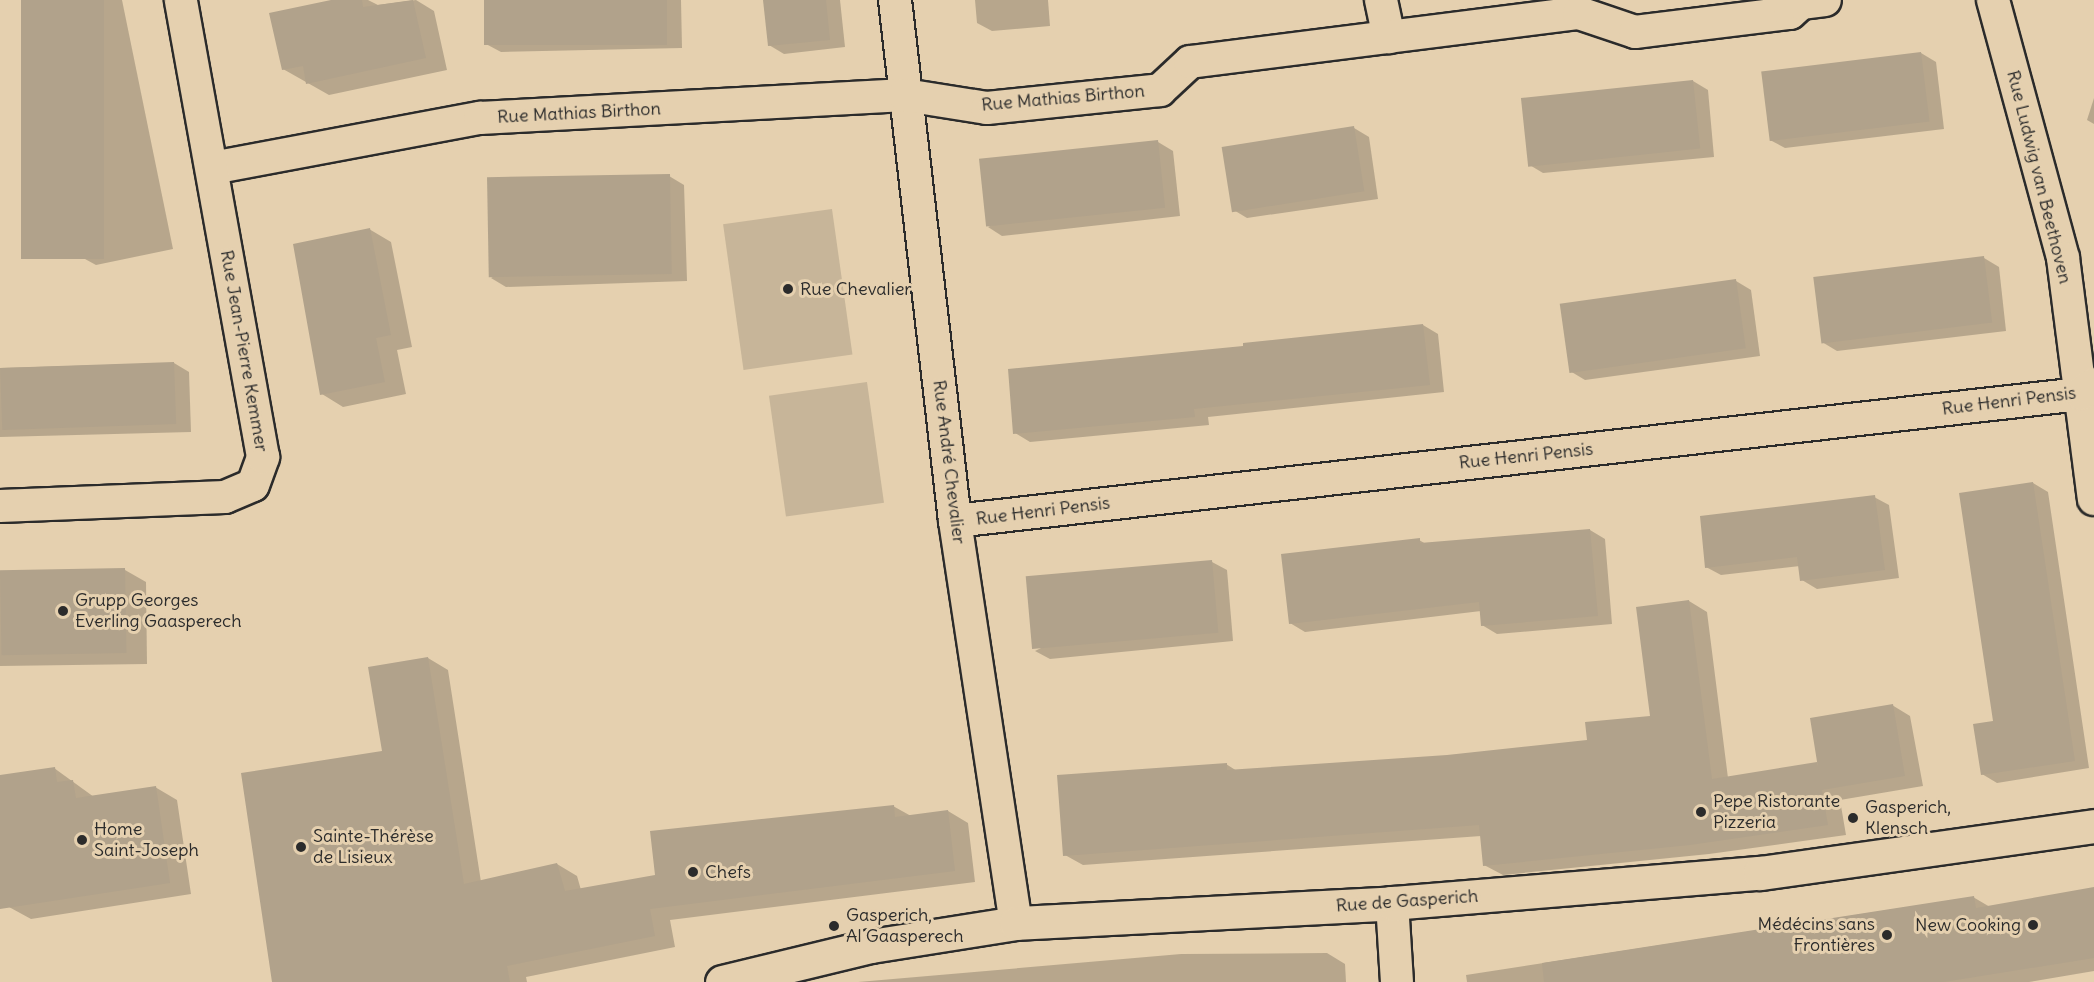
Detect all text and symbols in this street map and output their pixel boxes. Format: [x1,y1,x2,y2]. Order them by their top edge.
street label: Rue Ludwig van Beethoven [2002,68,2076,286]
street label: Rue Mathias Birthon [980,80,1146,116]
street label: Rue Mathias Birthon [497,98,661,128]
street label: Rue Jean-Pierre Kemmer [216,248,272,454]
place label: Rue Chevalier [800,278,912,300]
marker: Rue Chevalier [781,282,795,296]
street label: Rue André Chevalier [928,379,970,545]
street label: Rue Henri Pensis [1941,382,2077,420]
street label: Rue Henri Pensis [1458,438,1594,474]
street label: Rue Henri Pensis [975,492,1111,530]
place label: Grupp Georges Everling Gaasperech [75,590,242,632]
marker: Grupp Georges Everling Gaasperech [56,604,70,618]
place label: Pepe Ristorante Pizzeria [1713,791,1840,834]
place label: Gasperich, Klensch [1865,797,1951,840]
marker: Pepe Ristorante Pizzeria [1694,805,1708,819]
marker: Gasperich, Klensch [1846,811,1860,825]
place label: Home Saint-Joseph [94,819,199,862]
place label: Sainte-Thérèse de Lisieux [313,826,434,868]
marker: Home Saint-Joseph [75,833,89,847]
marker: Sainte-Thérèse de Lisieux [294,840,308,854]
place label: Chefs [705,861,751,883]
marker: Chefs [686,865,700,879]
street label: Rue de Gasperich [1335,885,1479,917]
place label: Gasperich, Al Gaasperech [846,905,964,948]
place label: Médécins sans Frontières [1757,914,1875,956]
place label: New Cooking [1915,914,2021,936]
marker: New Cooking [2026,918,2040,932]
marker: Gasperich, Al Gaasperech [827,919,841,933]
marker: Médécins sans Frontières [1880,928,1894,942]

